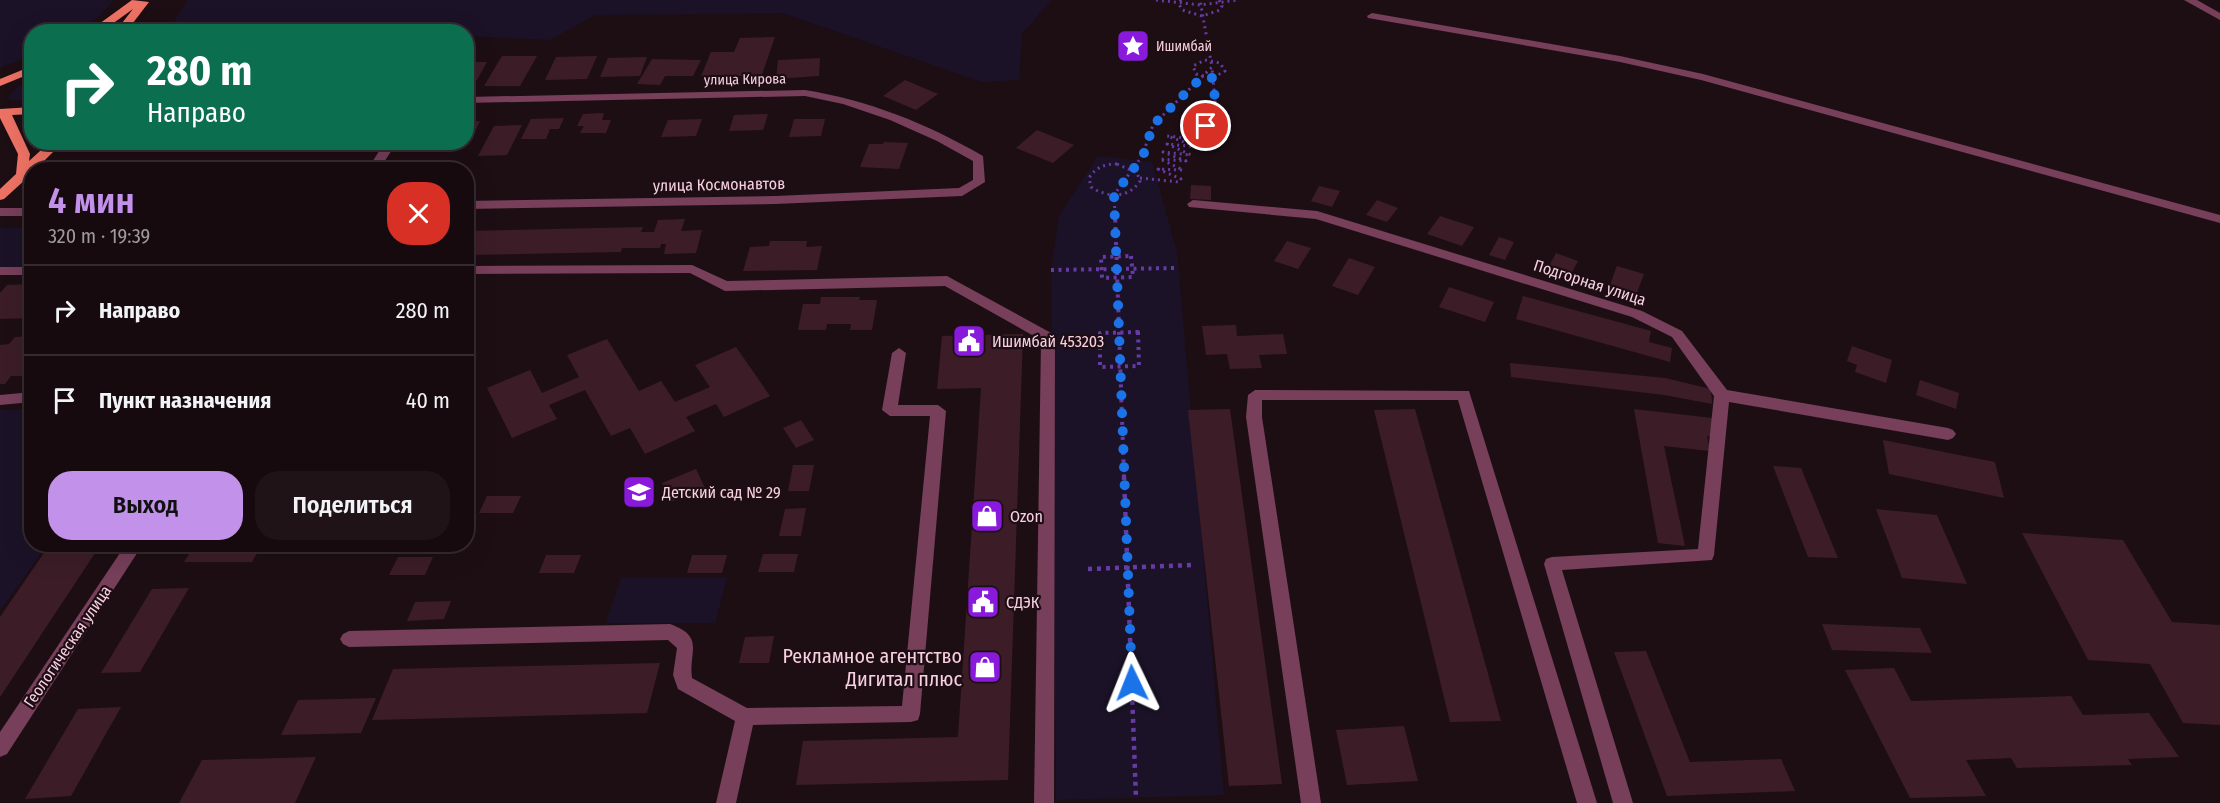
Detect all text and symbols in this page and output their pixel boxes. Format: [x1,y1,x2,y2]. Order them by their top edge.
place icon: Ишимбай [1115,28,1151,64]
place label: Ишимбай [1156,38,1212,55]
text: 280 m [147,46,252,96]
icon: right [48,48,126,126]
street label: улица Кирова [704,70,786,89]
text: Направо [147,97,246,129]
pin [1180,100,1231,151]
icon: arrive [1189,109,1222,142]
street label: улица Космонавтов [653,174,785,195]
text: 4 мин [48,179,135,223]
button: close [387,182,450,245]
text: 320 m · 19:39 [48,224,150,248]
street label: Подгорная улица [1531,255,1648,310]
icon: right [48,294,81,327]
text: Направо [99,297,180,324]
text: 280 m [396,297,450,324]
public building icon: Ишимбай 453203 [951,323,987,359]
place label: Ишимбай 453203 [992,332,1104,351]
icon: arrive [48,384,81,417]
text: Пункт назначения [99,387,271,414]
text: 40 m [406,387,450,414]
button: Выход [48,471,243,540]
button: Поделиться [255,471,450,540]
school or university icon: Детский сад № 29 [621,474,657,510]
place label: Детский сад № 29 [661,483,781,502]
shop icon: Ozon [969,498,1005,534]
place label: Ozon [1010,507,1043,526]
street label: Геологическая улица [20,582,115,711]
public building icon: СДЭК [965,584,1001,620]
place label: СДЭК [1006,593,1040,612]
place label: Рекламное агентство Дигитал плюс [783,644,962,691]
shop icon: Рекламное агентство Дигитал плюс [967,649,1003,685]
position arrow [1100,651,1164,715]

